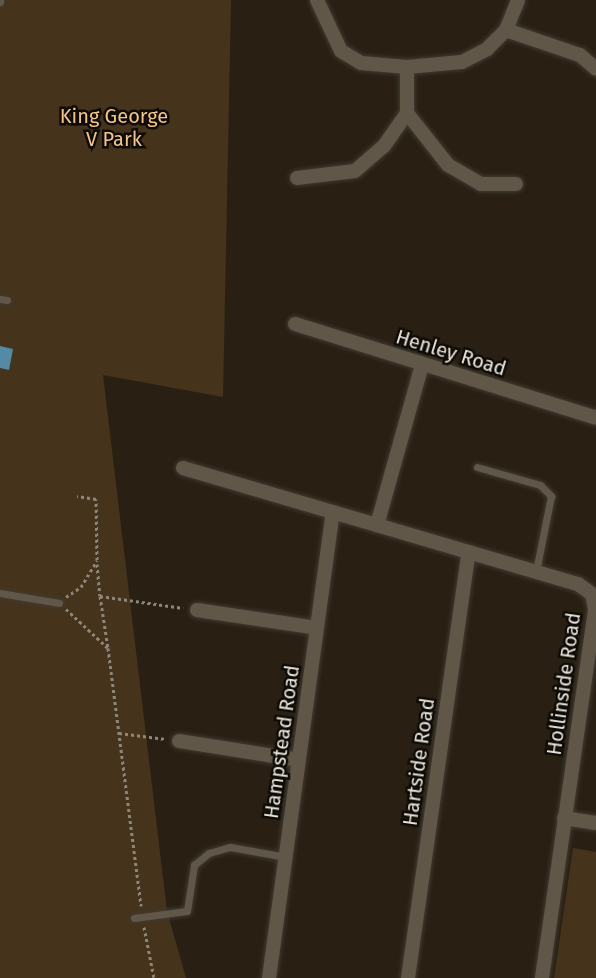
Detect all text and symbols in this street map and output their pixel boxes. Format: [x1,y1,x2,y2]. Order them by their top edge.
park label: King George V Park [60,104,168,151]
street label: Henley Road [393,325,509,381]
street label: Hollinside Road [542,611,586,757]
street label: Hampstead Road [259,664,305,820]
street label: Hartside Road [398,697,440,827]

